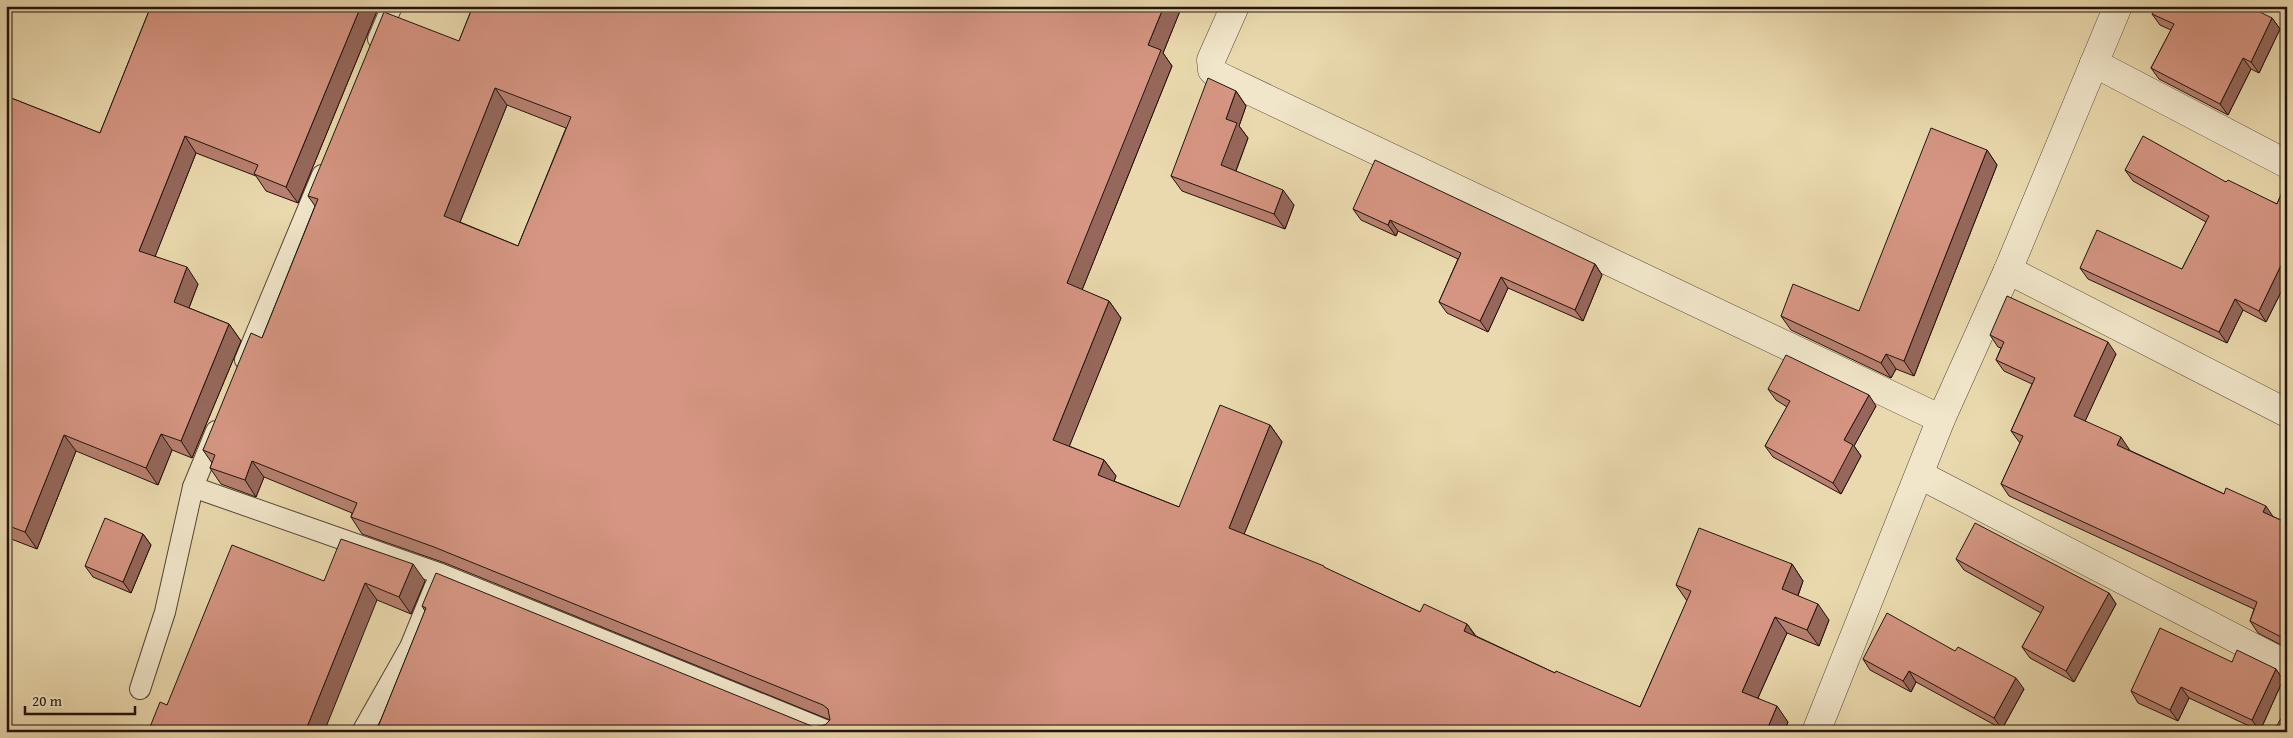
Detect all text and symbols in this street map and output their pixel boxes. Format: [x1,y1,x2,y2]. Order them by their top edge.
scale bar [25,683,135,715]
text: 20 m [32,690,63,711]

